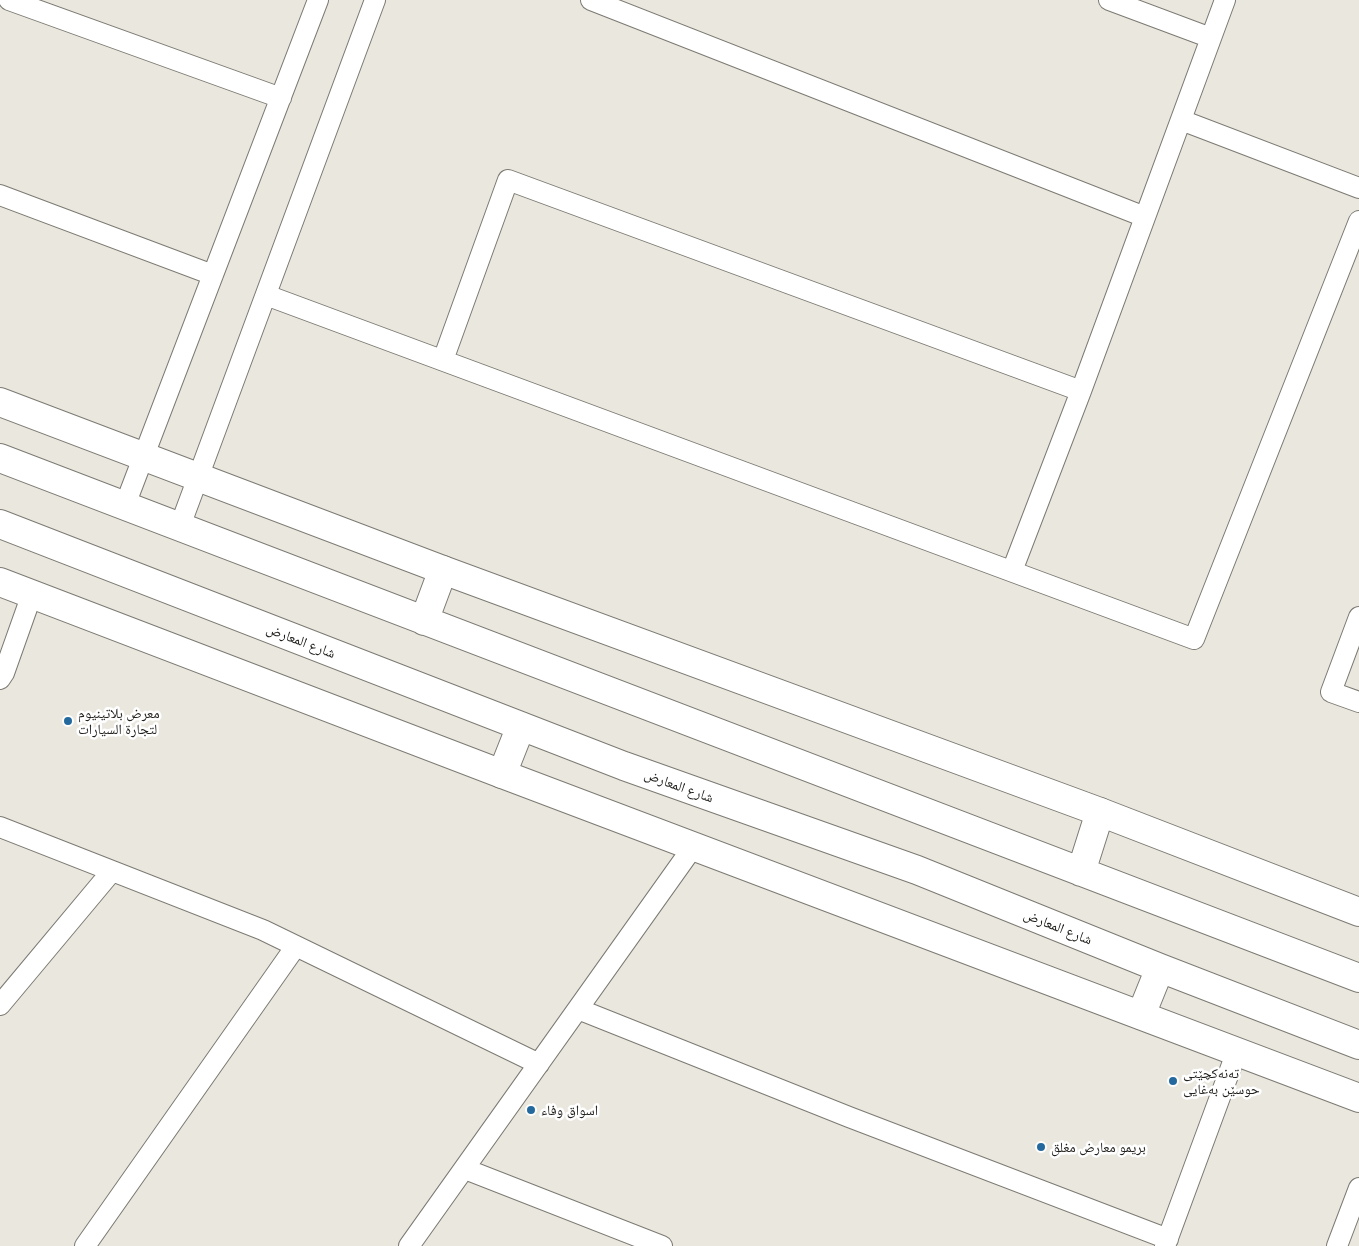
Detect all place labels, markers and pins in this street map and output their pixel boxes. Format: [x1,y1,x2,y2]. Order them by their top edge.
place label: معرض بلاتينيوم لتجارة السيارات [78,705,160,738]
marker: معرض بلاتينيوم لتجارة السيارات [62,715,74,727]
place label: تەنەکچێتی حوسێن بەغایی [1183,1065,1260,1098]
marker: تەنەکچێتی حوسێن بەغایی [1167,1075,1179,1087]
place label: اسواق وفاء [541,1102,598,1118]
marker: اسواق وفاء [525,1104,537,1116]
place label: بريمو معارض مغلق [1051,1139,1146,1155]
marker: بريمو معارض مغلق [1035,1141,1047,1153]

